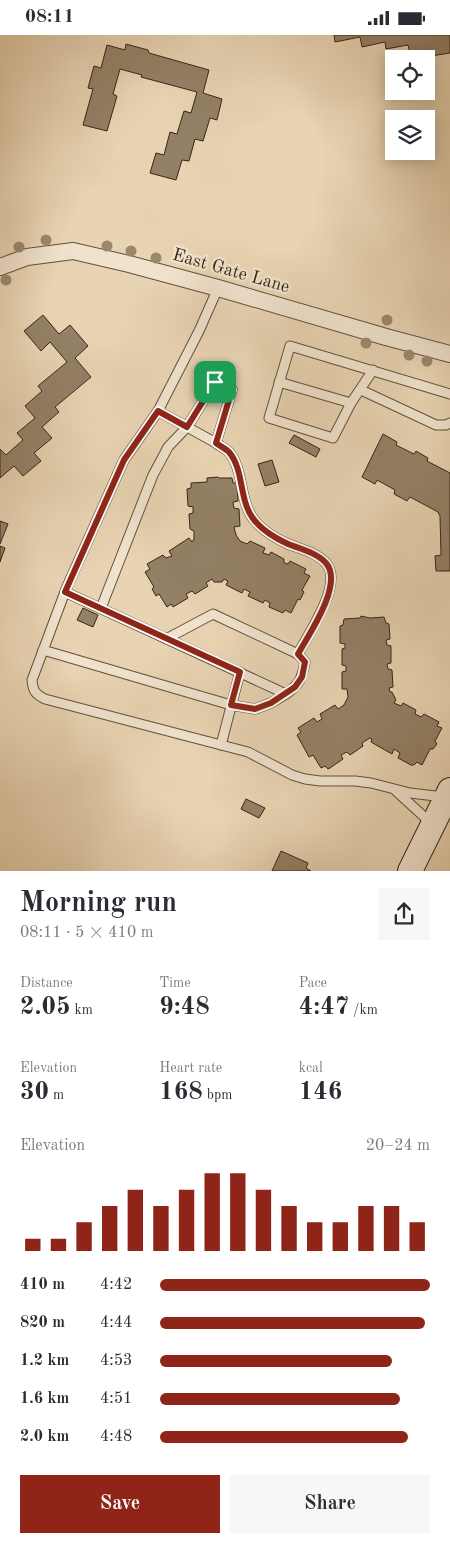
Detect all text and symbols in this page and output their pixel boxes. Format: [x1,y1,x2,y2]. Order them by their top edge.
text: 08:11 [25,8,74,27]
map controls [385,50,435,160]
button: locate [385,50,435,100]
button: layers [385,110,435,160]
street label: East Gate Lane [170,246,292,296]
pin [194,361,236,403]
icon: arrive [201,368,229,396]
button: share [378,888,430,940]
text: Morning run [20,890,177,918]
text: 08:11 · 5 × 410 m [20,925,153,941]
text: Distance [20,976,73,990]
text: Time [159,976,191,990]
text: Pace [299,976,327,990]
text: 2.05 [20,995,71,1020]
text: 9:48 [159,995,210,1020]
text: 4:47 [299,995,349,1020]
text: km [71,1003,93,1017]
text: /km [349,1003,378,1017]
text: Elevation [20,1061,77,1075]
text: Heart rate [159,1061,222,1075]
text: kcal [299,1061,323,1075]
text: 30 [20,1080,49,1105]
text: 168 [159,1080,203,1105]
text: 146 [299,1080,342,1105]
text: m [49,1088,64,1102]
text: bpm [203,1088,232,1102]
text: Elevation [20,1138,85,1154]
text: 20–24 m [366,1138,430,1154]
text: 410 m [20,1277,65,1293]
text: 4:42 [100,1277,132,1293]
text: 820 m [20,1315,65,1331]
text: 4:44 [100,1315,132,1331]
text: 1.2 km [20,1353,69,1369]
text: 4:53 [100,1353,132,1369]
text: 1.6 km [20,1391,69,1407]
text: 4:51 [100,1391,132,1407]
text: 2.0 km [20,1429,69,1445]
text: 4:48 [100,1429,132,1445]
button: Save [20,1475,220,1533]
button: Share [230,1475,430,1533]

